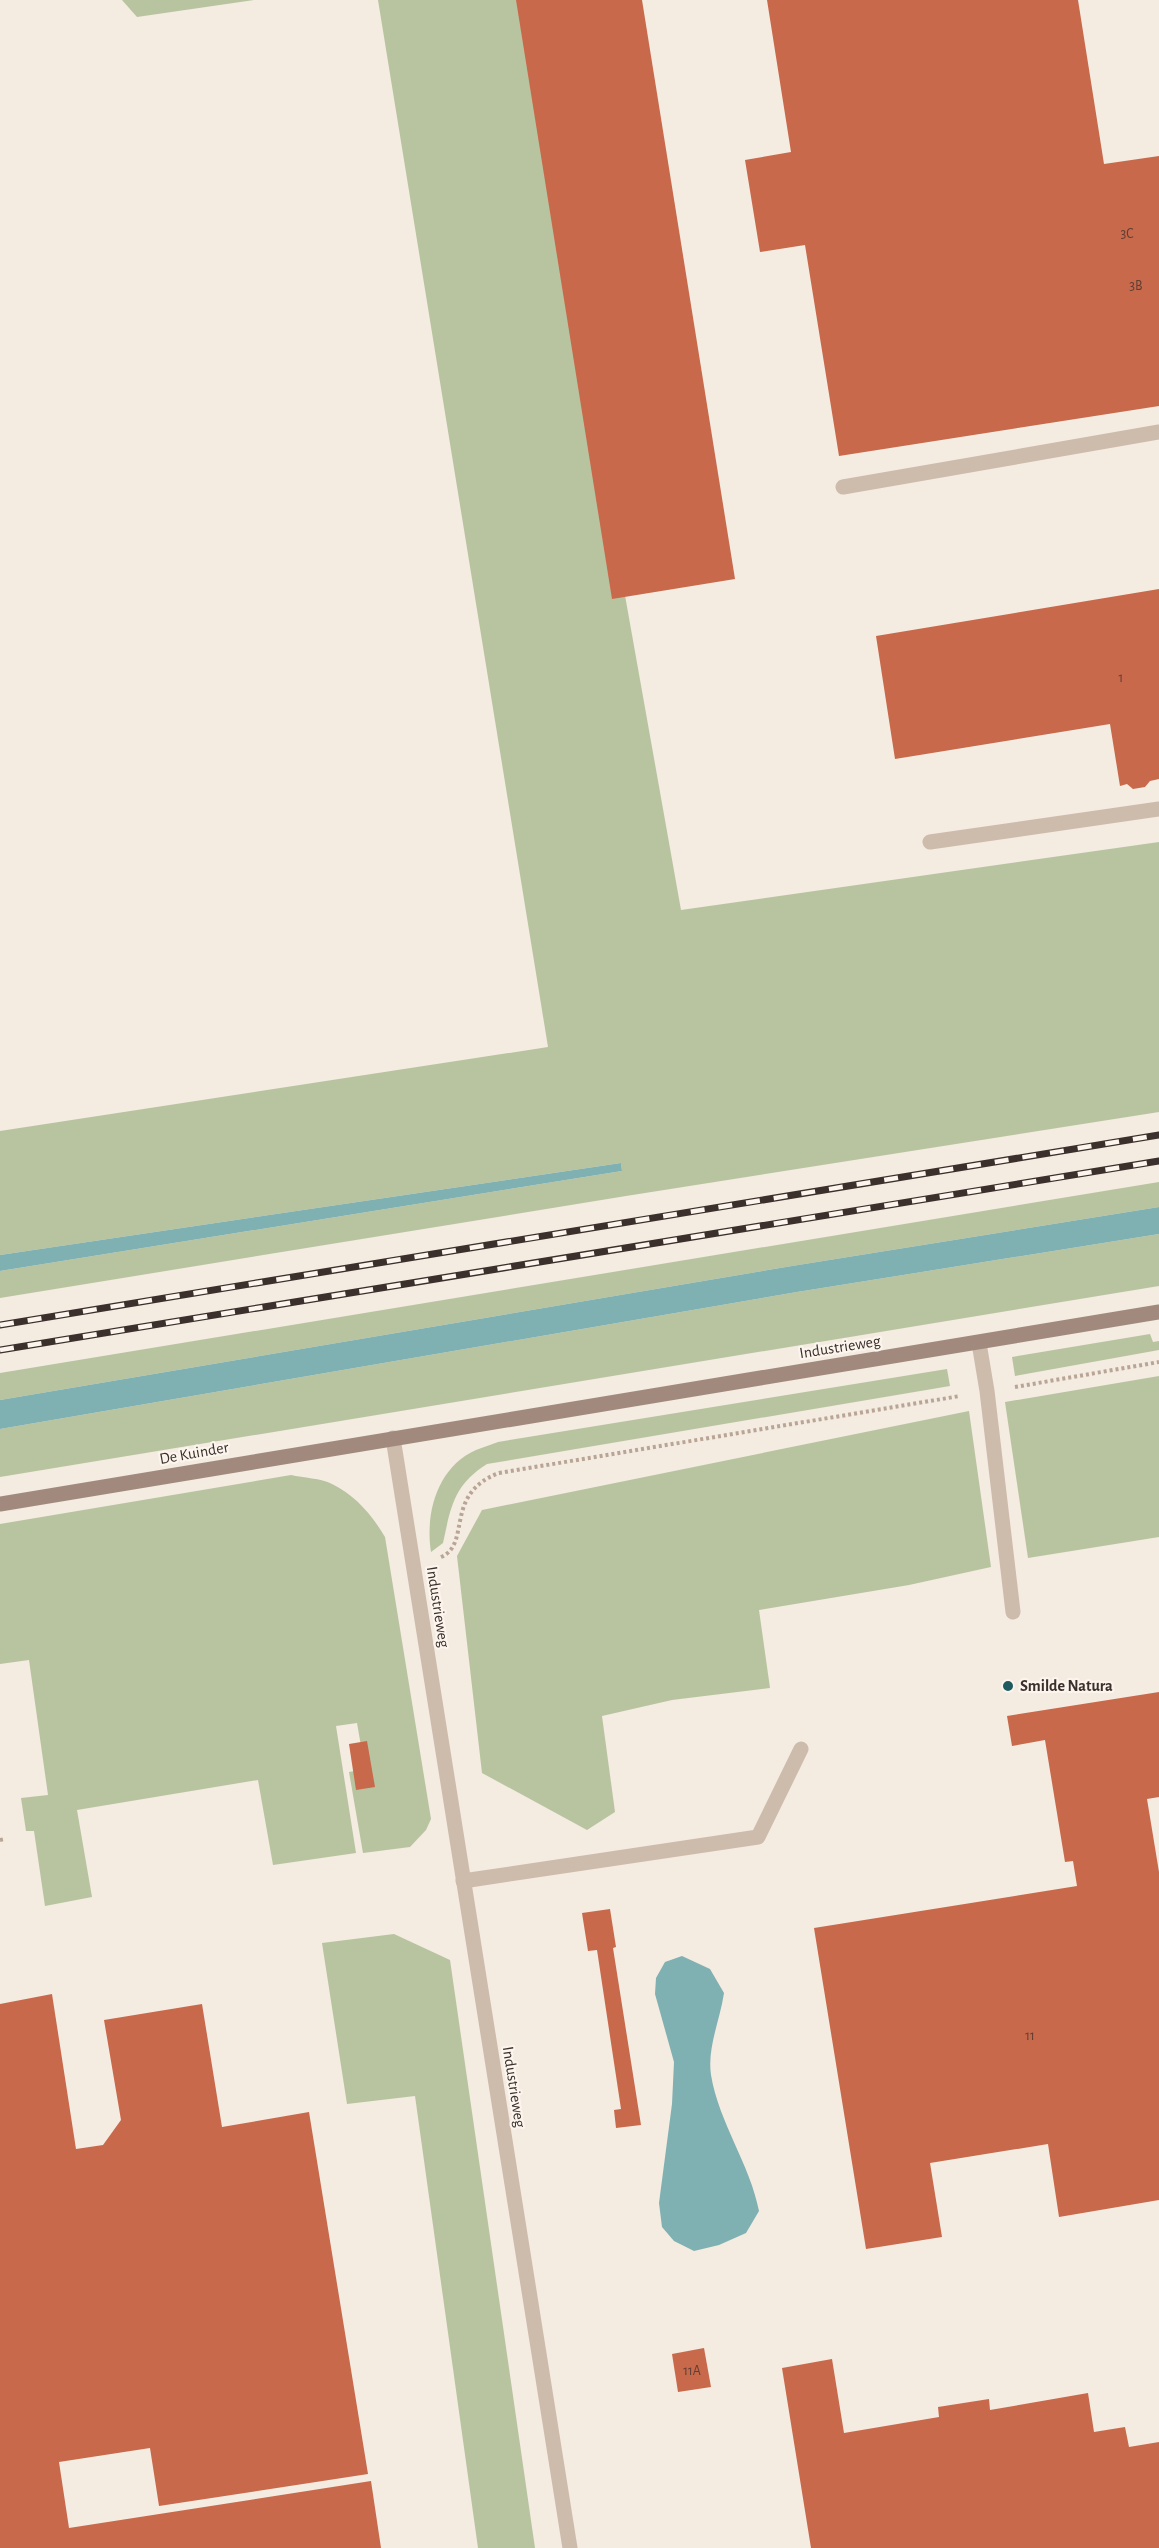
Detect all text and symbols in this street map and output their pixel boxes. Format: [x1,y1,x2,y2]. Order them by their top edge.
house number: 3C [1120,227,1134,241]
house number: 3B [1129,279,1143,293]
house number: 1 [1119,671,1123,685]
street label: Industrieweg [798,1333,882,1361]
street label: De Kuinder [158,1439,231,1467]
street label: Industrieweg [424,1565,452,1649]
place label: Smilde Natura [1020,1678,1113,1694]
marker: Smilde Natura [1001,1679,1015,1693]
house number: 11 [1025,2029,1035,2043]
street label: Industrieweg [500,2045,528,2129]
house number: 11A [683,2364,701,2378]

